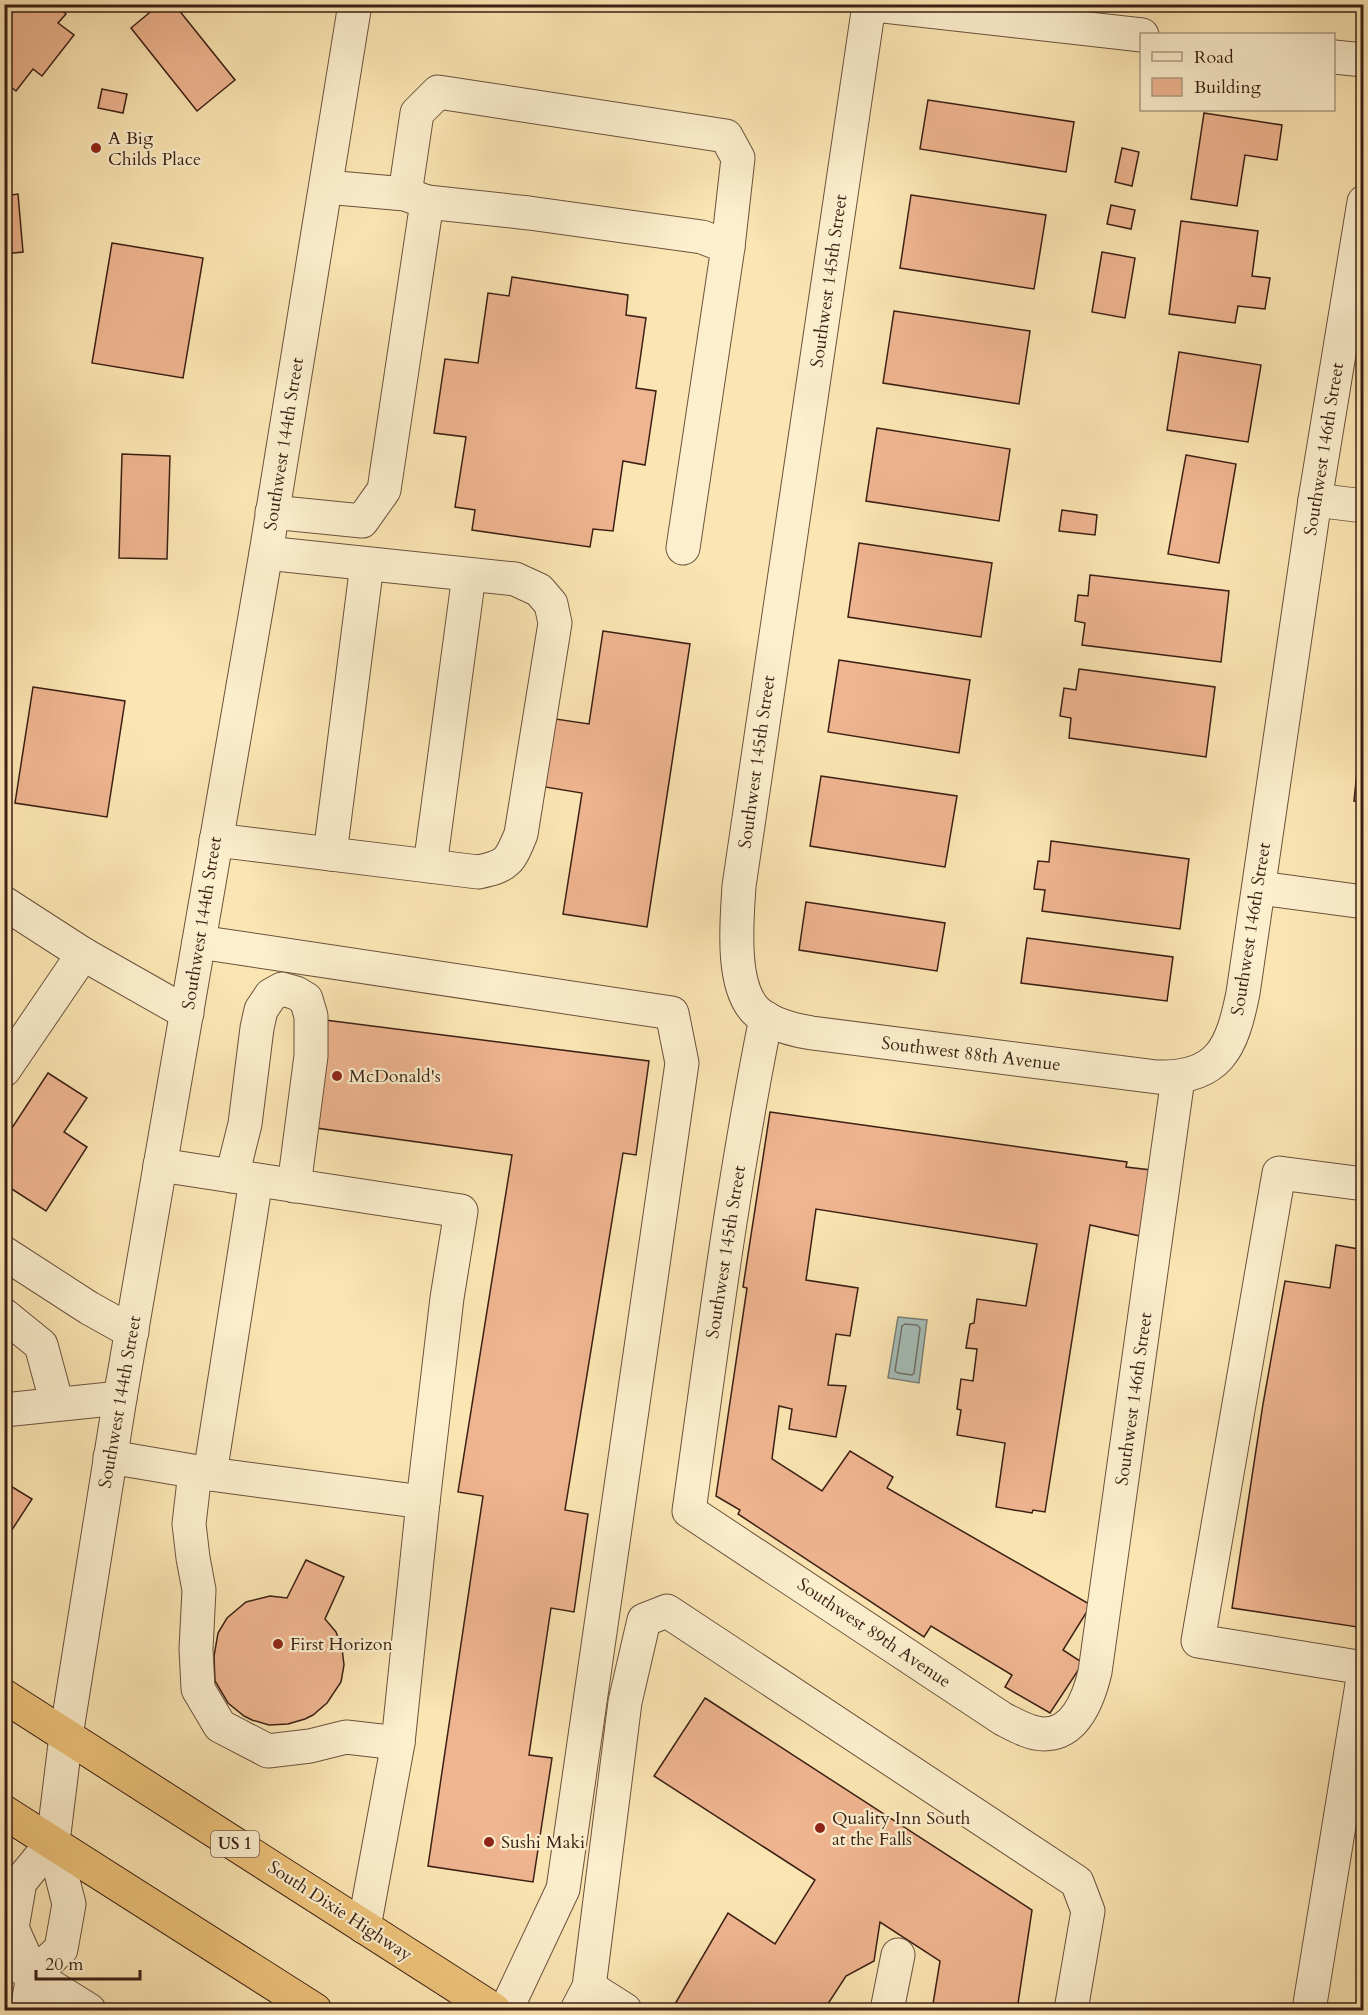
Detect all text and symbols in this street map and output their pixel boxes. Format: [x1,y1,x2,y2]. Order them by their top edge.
legend [1140,33,1335,111]
text: Road [1194,45,1234,70]
text: Building [1194,75,1262,100]
place label: A Big Childs Place [108,126,201,172]
marker: A Big Childs Place [89,141,103,155]
street label: Southwest 145th Street [804,192,854,369]
street label: Southwest 144th Street [258,355,310,532]
street label: Southwest 146th Street [1298,360,1350,537]
street label: Southwest 145th Street [732,673,782,850]
street label: Southwest 144th Street [176,834,228,1011]
street label: Southwest 146th Street [1225,840,1277,1017]
street label: Southwest 88th Avenue [880,1031,1062,1077]
place label: McDonald's [349,1064,441,1089]
marker: McDonald's [330,1069,344,1083]
street label: Southwest 145th Street [700,1163,752,1340]
street label: Southwest 146th Street [1109,1310,1159,1487]
street label: Southwest 144th Street [93,1313,148,1490]
street label: Southwest 89th Avenue [792,1572,956,1694]
place label: First Horizon [290,1632,394,1657]
marker: First Horizon [271,1637,285,1651]
place label: Quality Inn South at the Falls [832,1806,971,1852]
marker: Quality Inn South at the Falls [813,1821,827,1835]
place label: Sushi Maki [501,1830,585,1855]
road number: US 1 [211,1831,259,1857]
marker: Sushi Maki [482,1835,496,1849]
street label: South Dixie Highway [263,1855,417,1967]
scale bar [36,1943,140,1981]
text: 20 m [45,1952,84,1977]

